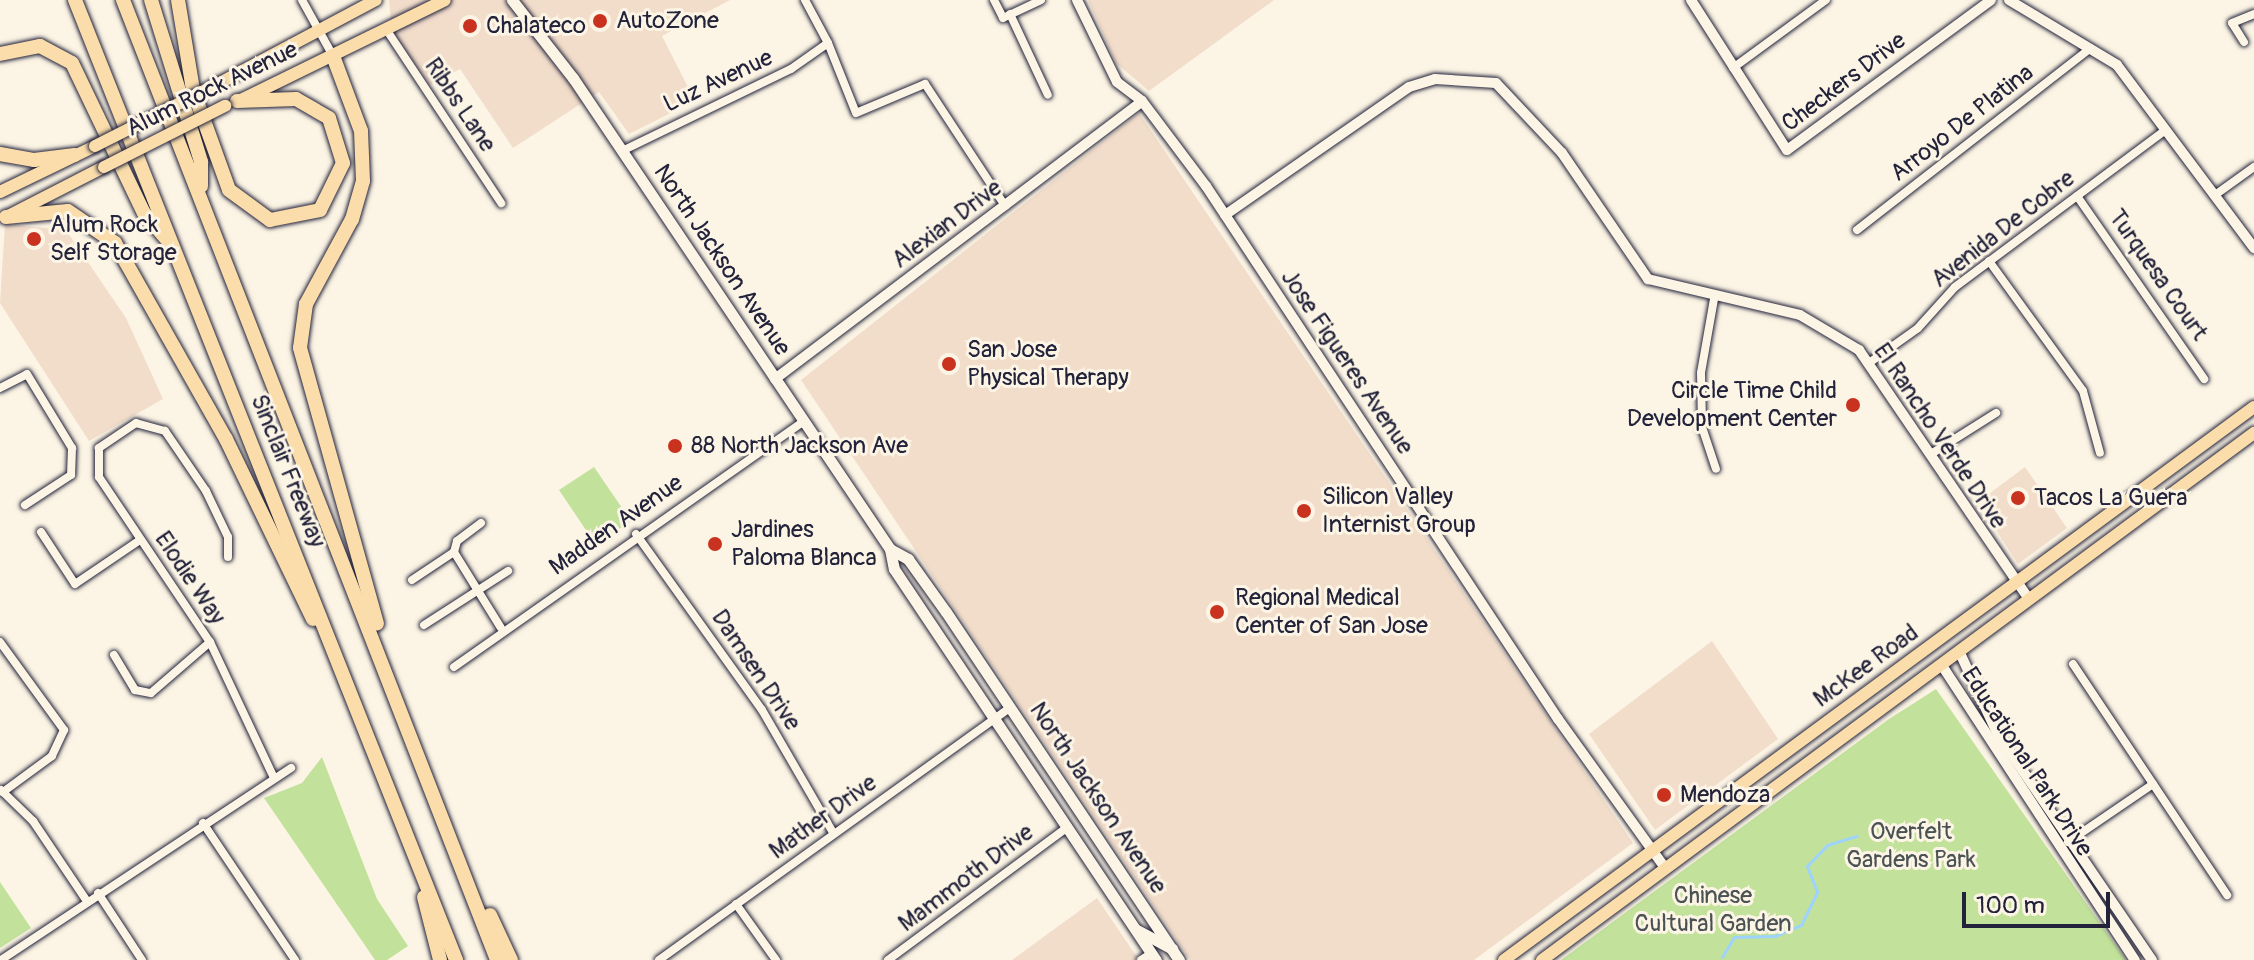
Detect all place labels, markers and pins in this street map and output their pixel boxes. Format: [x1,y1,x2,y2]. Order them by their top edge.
place label: AutoZone [616,7,719,35]
place label: Chalateco [486,12,586,40]
marker: AutoZone [591,12,609,30]
marker: Chalateco [461,17,479,35]
place label: Alum Rock Self Storage [50,211,177,267]
marker: Alum Rock Self Storage [25,230,43,248]
place label: San Jose Physical Therapy [967,336,1129,392]
marker: San Jose Physical Therapy [938,353,960,375]
place label: Circle Time Child Development Center [1627,377,1837,433]
marker: Circle Time Child Development Center [1844,396,1862,414]
place label: 88 North Jackson Ave [691,432,908,460]
marker: 88 North Jackson Ave [666,437,684,455]
place label: Silicon Valley Internist Group [1322,483,1476,539]
place label: Tacos La Guera [2034,484,2188,512]
marker: Tacos La Guera [2009,489,2027,507]
marker: Silicon Valley Internist Group [1293,500,1315,522]
place label: Jardines Paloma Blanca [731,516,877,572]
marker: Jardines Paloma Blanca [706,535,724,553]
place label: Regional Medical Center of San Jose [1235,584,1428,640]
marker: Regional Medical Center of San Jose [1206,601,1228,623]
place label: Mendoza [1680,781,1770,809]
marker: Mendoza [1655,786,1673,804]

